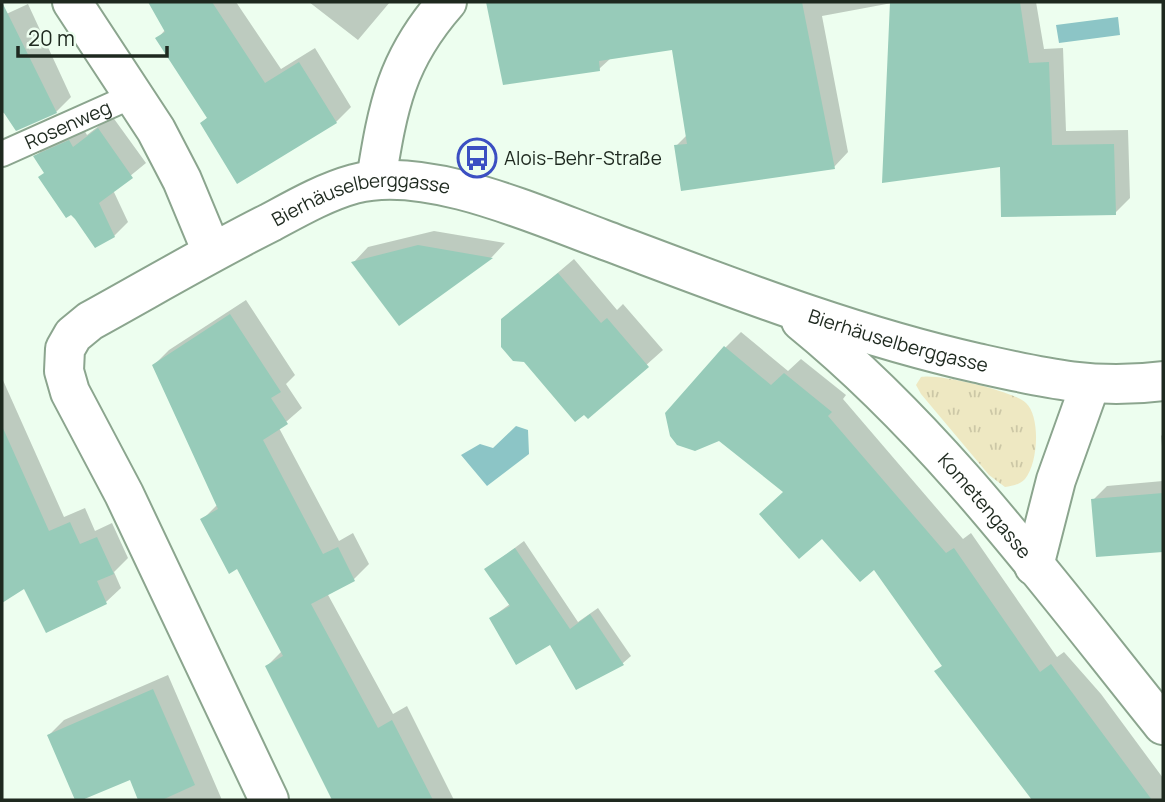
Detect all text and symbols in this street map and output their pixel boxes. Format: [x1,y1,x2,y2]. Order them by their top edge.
scale bar [18,14,166,58]
text: 20 m [28,24,75,52]
street label: Rosenweg [21,94,115,155]
bus stop icon: Alois-Behr-Straße [456,137,498,179]
place label: Alois-Behr-Straße [504,145,662,171]
street label: Bierhäuselberggasse [267,167,453,232]
street label: Bierhäuselberggasse [805,303,991,378]
street label: Kometengasse [932,447,1037,564]

